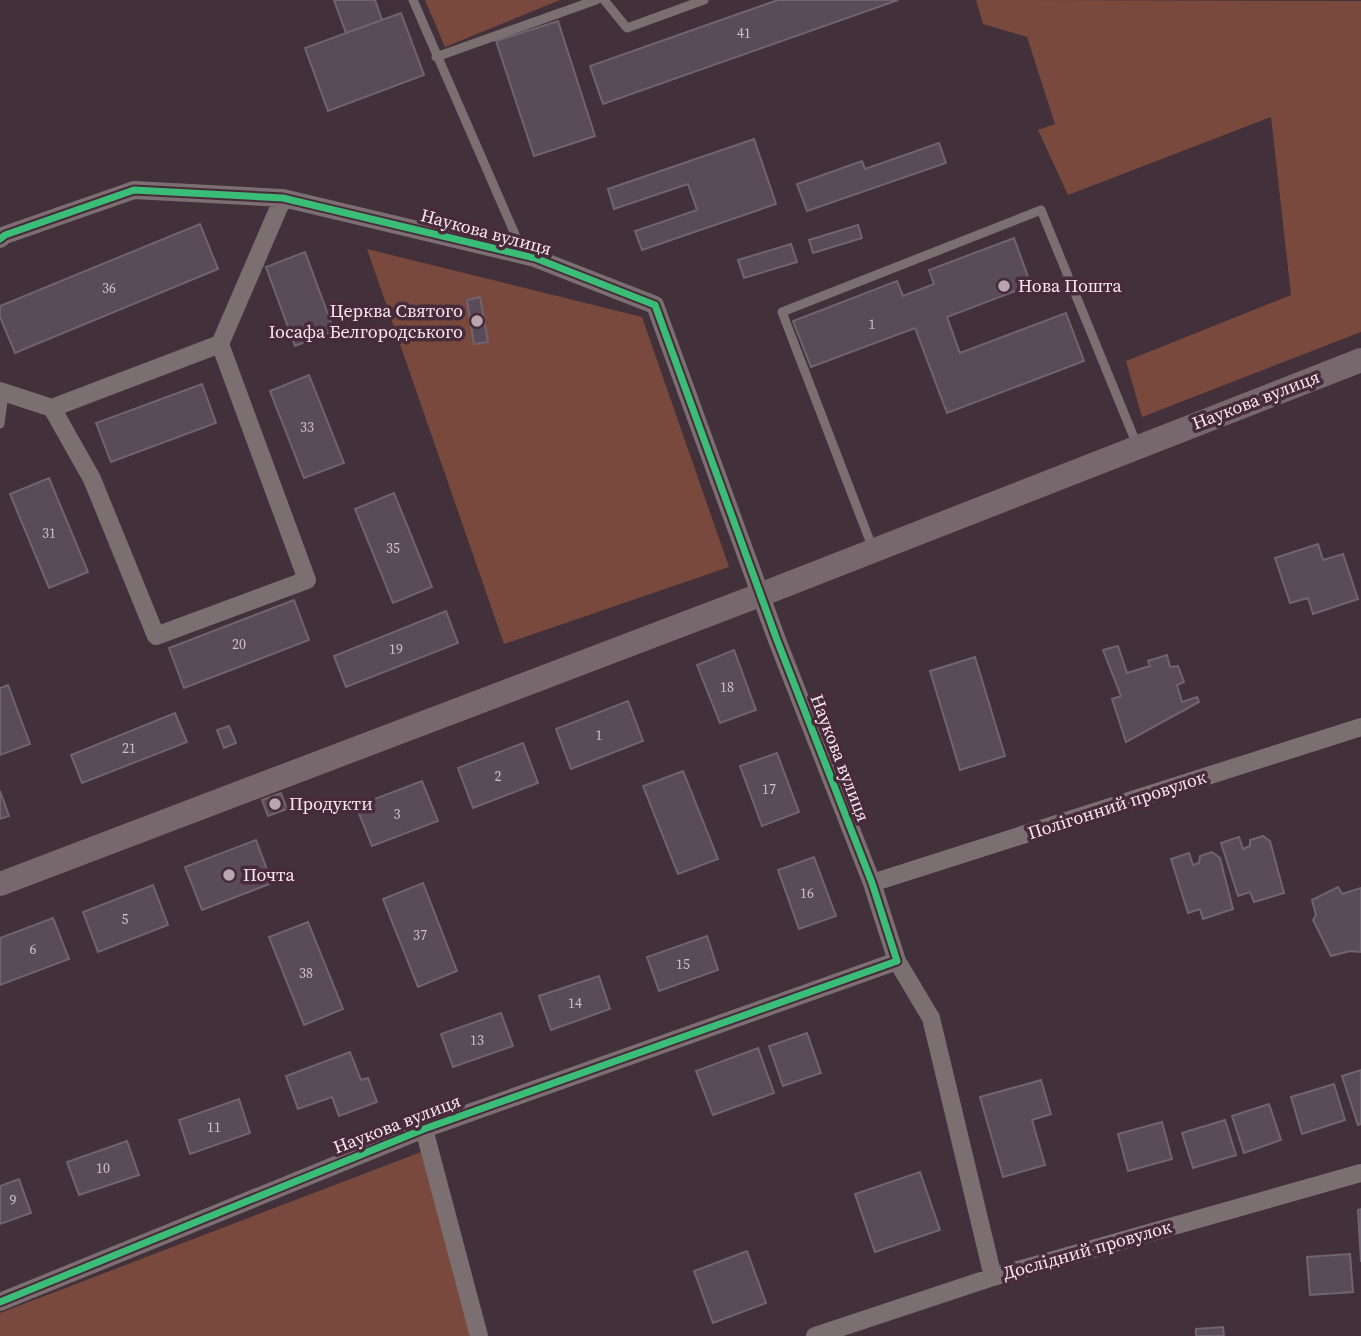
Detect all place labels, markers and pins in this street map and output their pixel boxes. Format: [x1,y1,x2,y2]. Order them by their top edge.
place label: Нова Пошта [1018,273,1123,298]
marker: Нова Пошта [996,278,1012,294]
place label: Церква Святого Іосафа Белгородського [269,298,463,344]
marker: Церква Святого Іосафа Белгородського [469,313,485,329]
place label: Продукти [289,791,373,816]
marker: Продукти [267,796,283,812]
place label: Почта [243,862,296,887]
marker: Почта [221,867,237,883]

